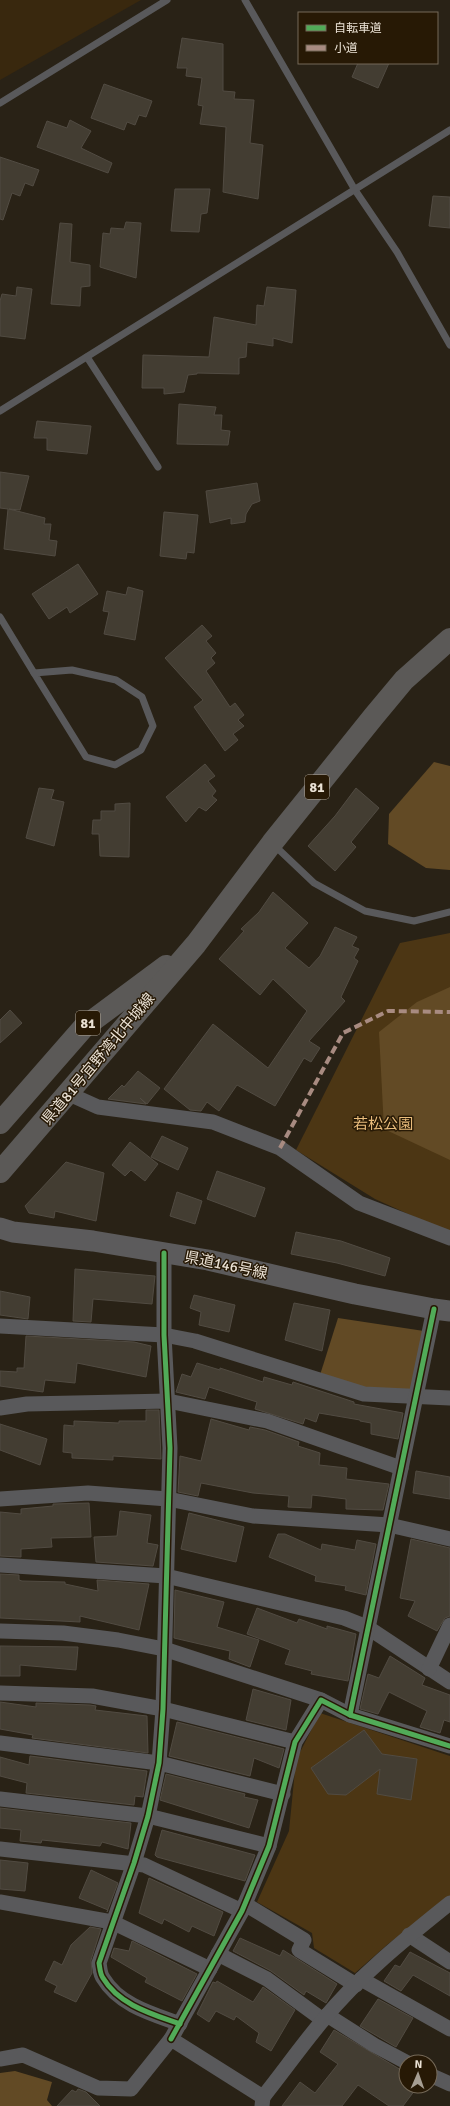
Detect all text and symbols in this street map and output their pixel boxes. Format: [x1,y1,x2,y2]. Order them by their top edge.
legend [298,12,438,64]
text: 自転車道 [334,21,382,36]
text: 小道 [334,41,358,56]
road number: 81 [305,775,329,799]
street label: 県道81号宜野湾北中城線 [38,990,158,1128]
road number: 81 [76,1011,100,1035]
park label: 若松公園 [353,1115,413,1133]
street label: 県道146号線 [183,1247,269,1283]
north arrow [398,2054,438,2094]
text: N [414,2058,422,2071]

